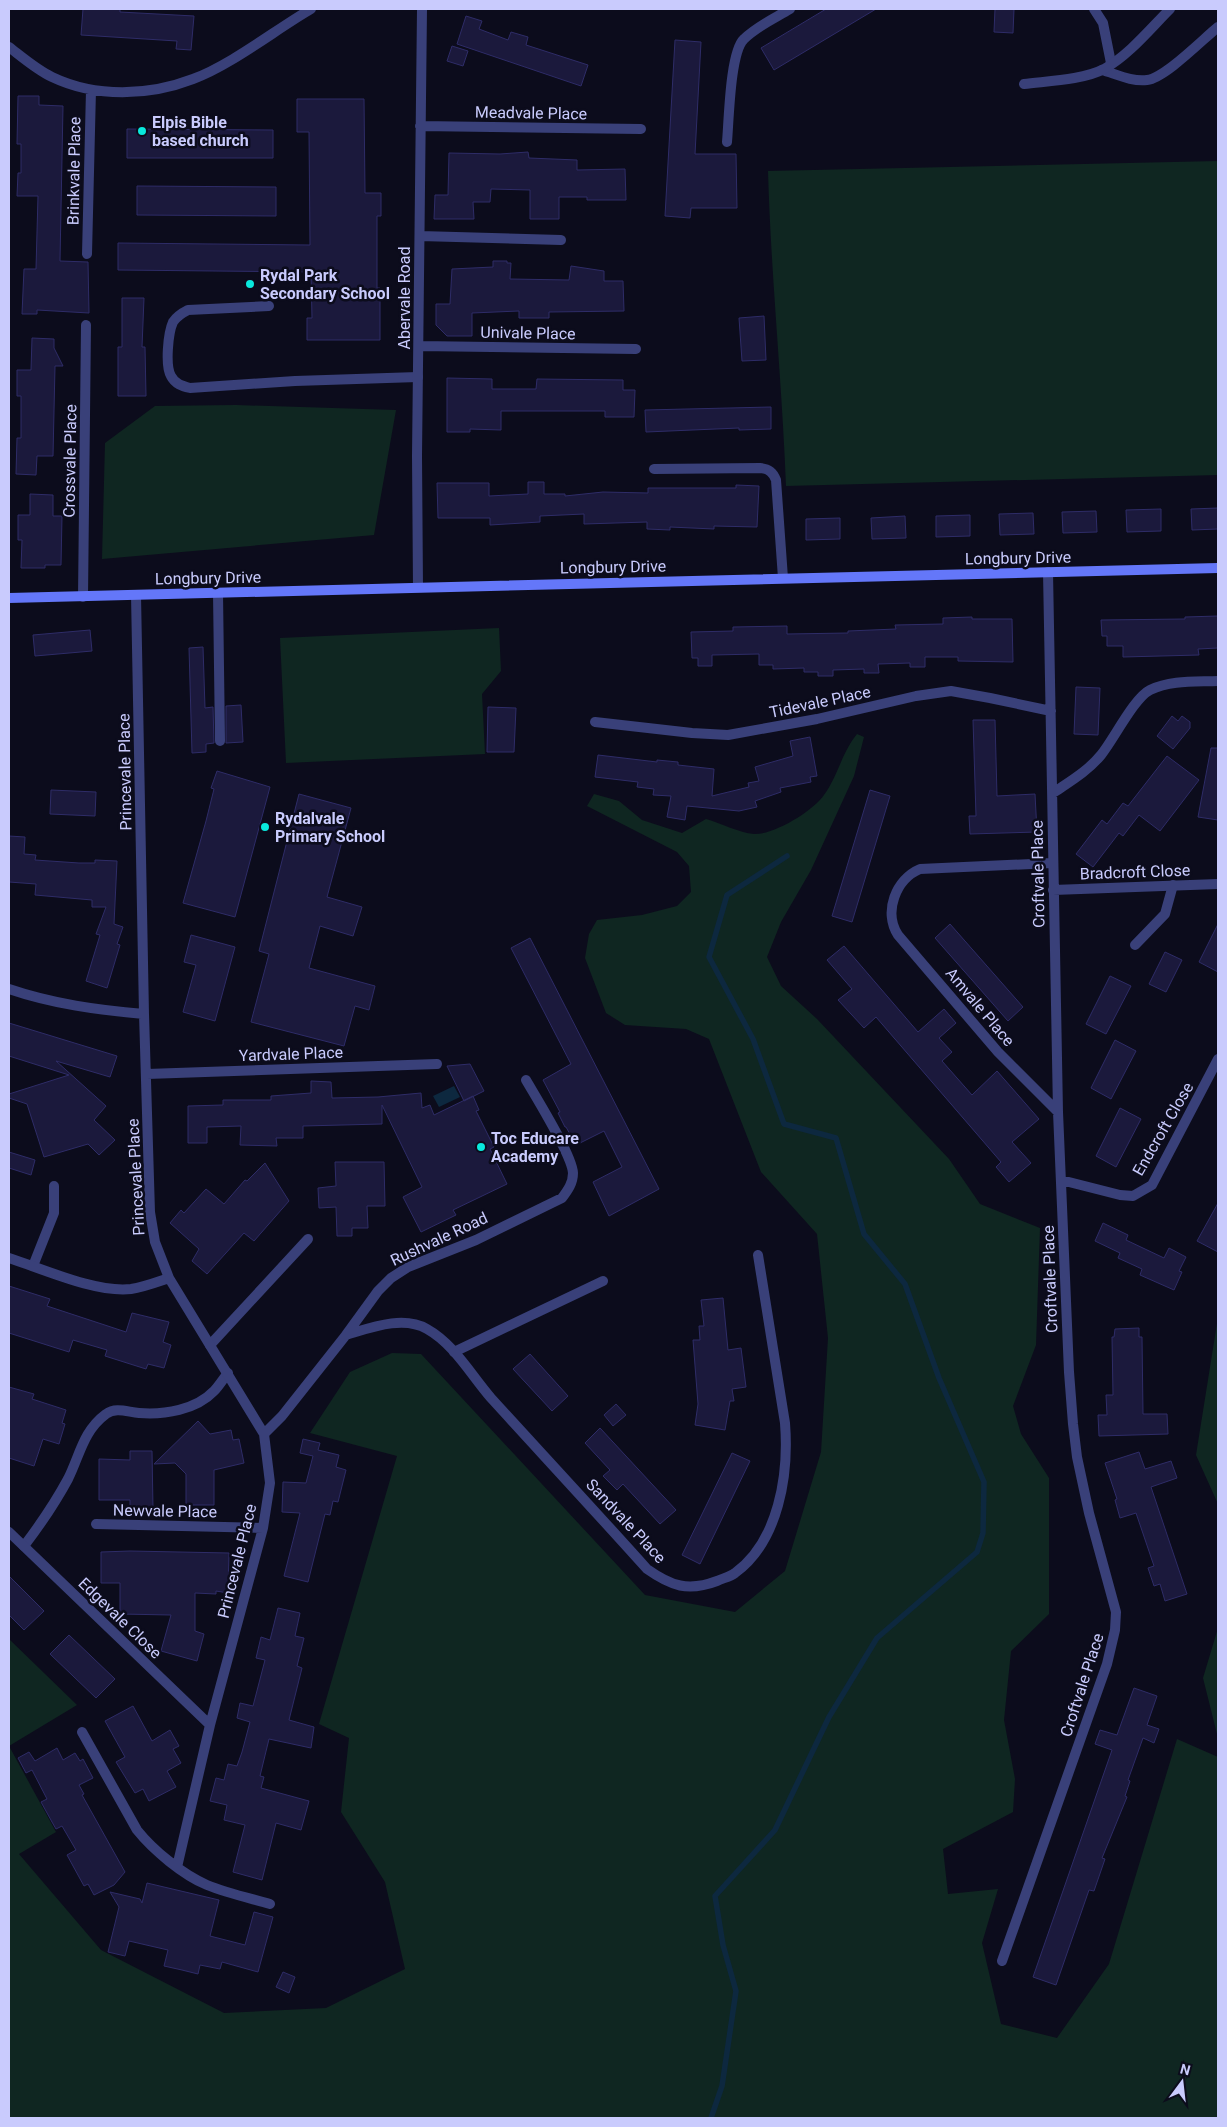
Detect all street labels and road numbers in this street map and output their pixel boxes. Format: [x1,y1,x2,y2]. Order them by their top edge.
street label: Meadvale Place [475,103,587,123]
street label: Brinkvale Place [64,117,84,225]
street label: Abervale Road [395,247,414,349]
street label: Univale Place [480,323,576,343]
street label: Crossvale Place [60,404,80,518]
street label: Longbury Drive [965,548,1071,568]
street label: Longbury Drive [560,557,666,577]
street label: Longbury Drive [155,568,261,588]
street label: Tidevale Place [768,682,872,722]
street label: Princevale Place [114,713,136,831]
street label: Croftvale Place [1028,820,1048,928]
street label: Bradcroft Close [1079,861,1191,883]
street label: Amvale Place [942,964,1018,1050]
street label: Yardvale Place [239,1043,343,1065]
street label: Endcroft Close [1129,1079,1197,1179]
street label: Princevale Place [123,1118,149,1236]
street label: Rushvale Road [387,1208,491,1270]
street label: Croftvale Place [1039,1225,1061,1333]
street label: Sandvale Place [582,1475,670,1567]
street label: Newvale Place [113,1501,217,1521]
street label: Princevale Place [214,1502,260,1620]
street label: Edgevale Close [74,1574,166,1662]
street label: Croftvale Place [1056,1631,1108,1739]

